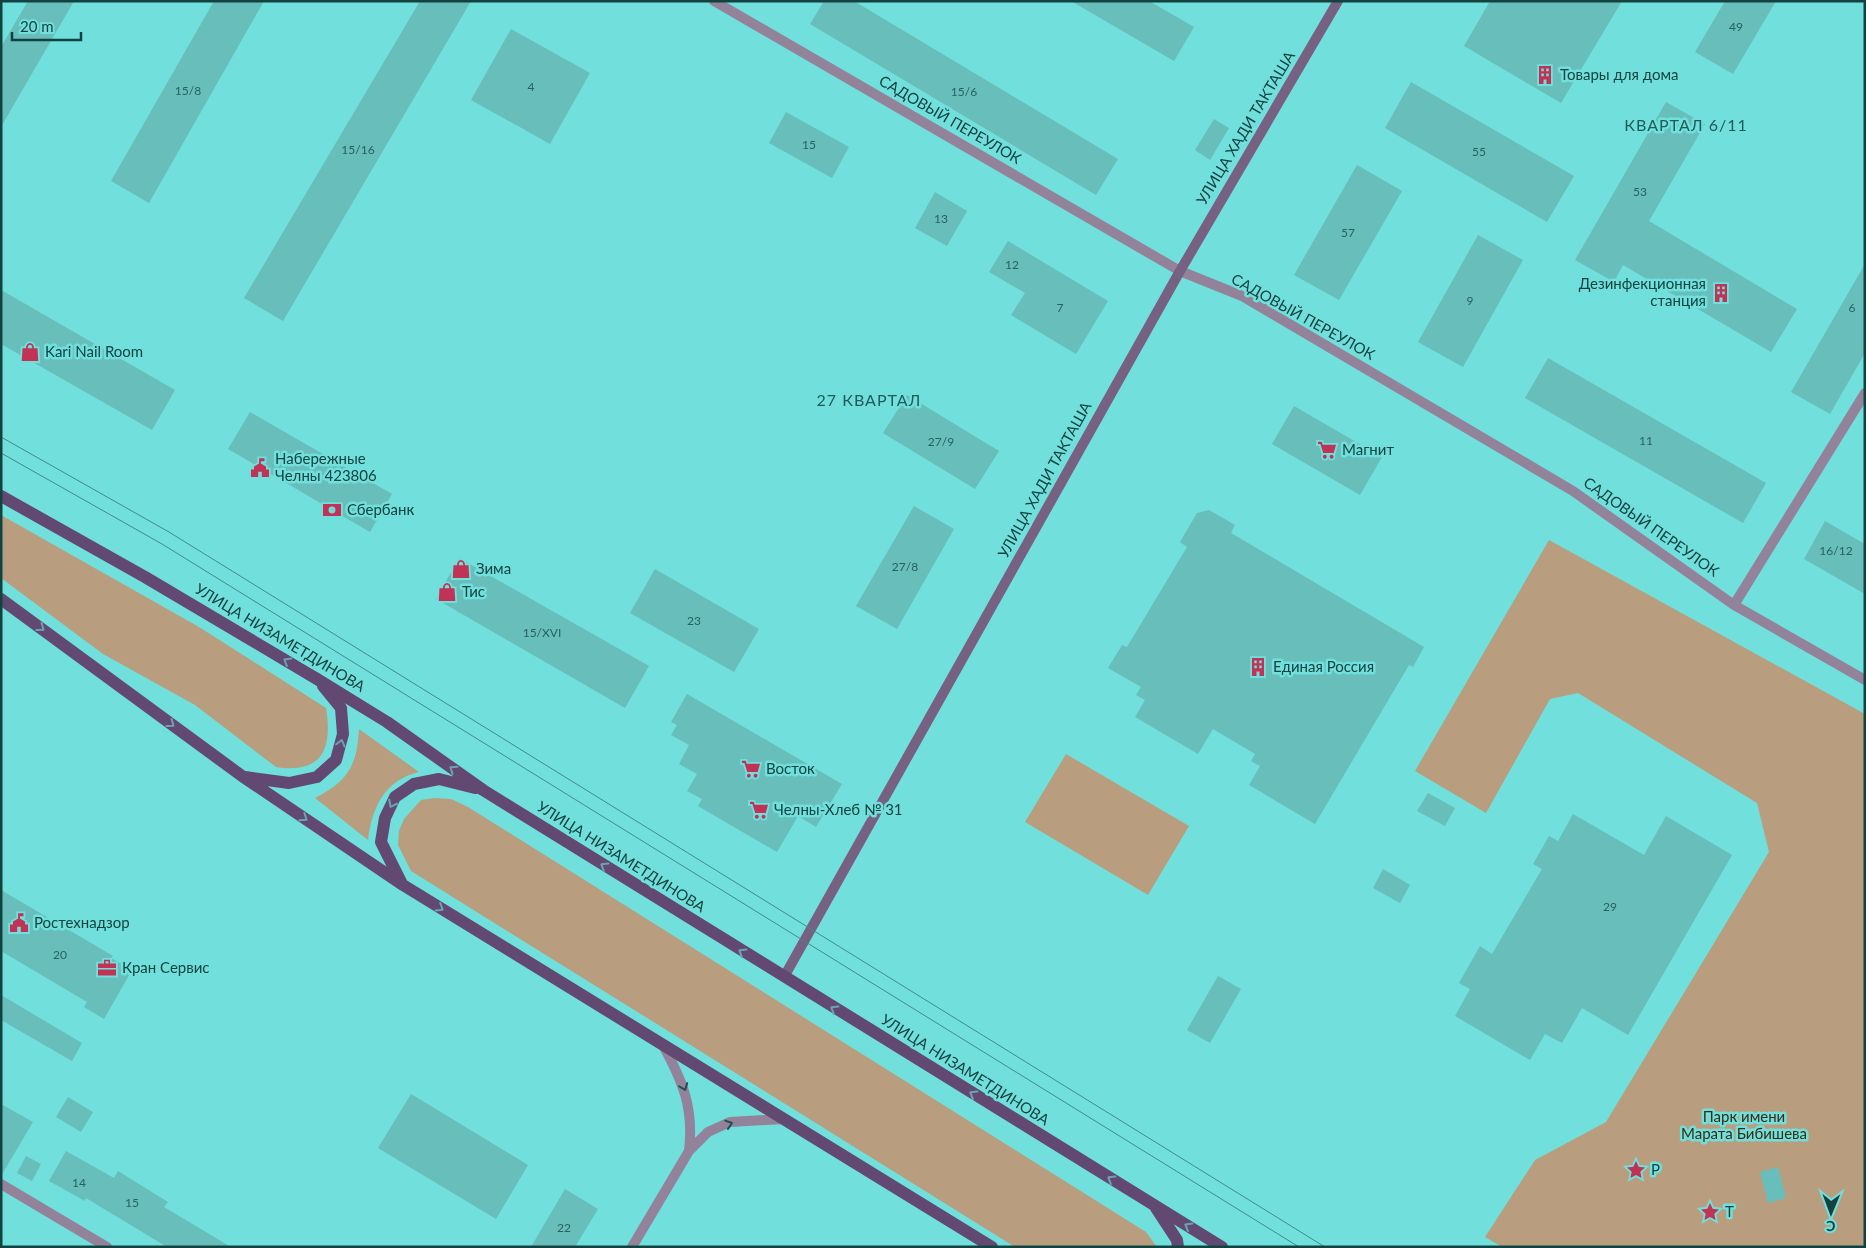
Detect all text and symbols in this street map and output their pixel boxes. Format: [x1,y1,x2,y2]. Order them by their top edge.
scale bar [12,10,81,42]
text: 20 m [20,17,54,35]
house number: 49 [1729,19,1743,34]
street label: УЛИЦА ХАДИ ТАКТАША [1192,47,1299,207]
building icon: Товары для дома [1534,64,1556,86]
place label: Товары для дома [1560,65,1678,83]
street label: САДОВЫЙ ПЕРЕУЛОК [876,71,1025,167]
house number: 4 [528,79,535,94]
house number: 15/8 [175,83,201,98]
house number: 15/6 [951,84,977,99]
district label: КВАРТАЛ 6/11 [1624,115,1748,134]
house number: 15 [802,137,816,152]
house number: 15/16 [341,142,375,157]
house number: 55 [1472,144,1486,159]
house number: 53 [1633,184,1647,199]
house number: 13 [934,211,948,226]
house number: 57 [1341,225,1355,240]
house number: 12 [1005,257,1019,272]
street label: САДОВЫЙ ПЕРЕУЛОК [1229,269,1378,363]
place label: Дезинфекционная станция [1579,274,1706,309]
building icon: Дезинфекционная станция [1710,282,1732,304]
house number: 9 [1467,293,1474,308]
house number: 7 [1057,300,1064,315]
house number: 6 [1849,300,1856,315]
shop icon: Kari Nail Room [19,341,41,363]
place label: Kari Nail Room [45,342,143,360]
district label: 27 КВАРТАЛ [817,390,921,409]
street label: УЛИЦА ХАДИ ТАКТАША [994,397,1095,561]
house number: 11 [1639,433,1653,448]
house number: 27/9 [928,434,954,449]
supermarket icon: Магнит [1316,439,1338,461]
place label: Магнит [1342,440,1394,458]
place label: Набережные Челны 423806 [275,449,377,484]
public building icon: Набережные Челны 423806 [249,457,271,479]
street label: САДОВЫЙ ПЕРЕУЛОК [1580,473,1723,580]
bank icon: Сбербанк [321,499,343,521]
place label: Сбербанк [347,500,415,518]
house number: 16/12 [1819,543,1853,558]
shop icon: Зима [450,558,472,580]
place label: Зима [476,559,511,577]
house number: 27/8 [892,559,918,574]
street label: УЛИЦА НИЗАМЕТДИНОВА [192,579,370,696]
shop icon: Тис [436,581,458,603]
place label: Тис [462,582,485,600]
house number: 23 [687,613,701,628]
one-way arrow [35,622,44,631]
house number: 15/XVI [523,625,561,640]
building icon: Единая Россия [1247,656,1269,678]
one-way arrow [284,657,293,667]
place label: Единая Россия [1273,657,1374,675]
one-way arrow [165,719,174,727]
one-way arrow [335,739,345,747]
supermarket icon: Восток [740,758,762,780]
place label: Восток [766,759,815,777]
one-way arrow [449,766,459,775]
street label: УЛИЦА НИЗАМЕТДИНОВА [534,797,710,916]
one-way arrow [388,799,398,808]
supermarket icon: Челны-Хлеб № 31 [748,799,770,821]
place label: Челны-Хлеб № 31 [774,800,903,818]
one-way arrow [298,812,308,821]
one-way arrow [601,863,610,872]
house number: 29 [1603,899,1617,914]
one-way arrow [434,901,443,911]
public building icon: Ростехнадзор [8,912,30,934]
place label: Ростехнадзор [34,913,130,931]
house number: 20 [53,947,67,962]
one-way arrow [739,948,748,958]
office icon: Кран Сервис [96,957,118,979]
place label: Кран Сервис [122,958,210,976]
one-way arrow [831,1005,840,1015]
street label: УЛИЦА НИЗАМЕТДИНОВА [878,1010,1054,1129]
one-way arrow [678,1083,688,1091]
one-way arrow [969,1090,978,1100]
park label: Парк имени Марата Бибишева [1681,1107,1807,1142]
one-way arrow [724,1119,732,1129]
place icon: Р [1625,1159,1647,1181]
place label: Р [1651,1160,1660,1178]
house number: 14 [72,1175,86,1190]
one-way arrow [1108,1175,1117,1185]
north arrow [1806,1188,1856,1238]
house number: 15 [125,1195,139,1210]
place icon: Т [1699,1201,1721,1223]
place label: Т [1725,1202,1734,1220]
text: С [1825,1218,1836,1235]
house number: 22 [557,1220,571,1235]
one-way arrow [1184,1222,1193,1232]

